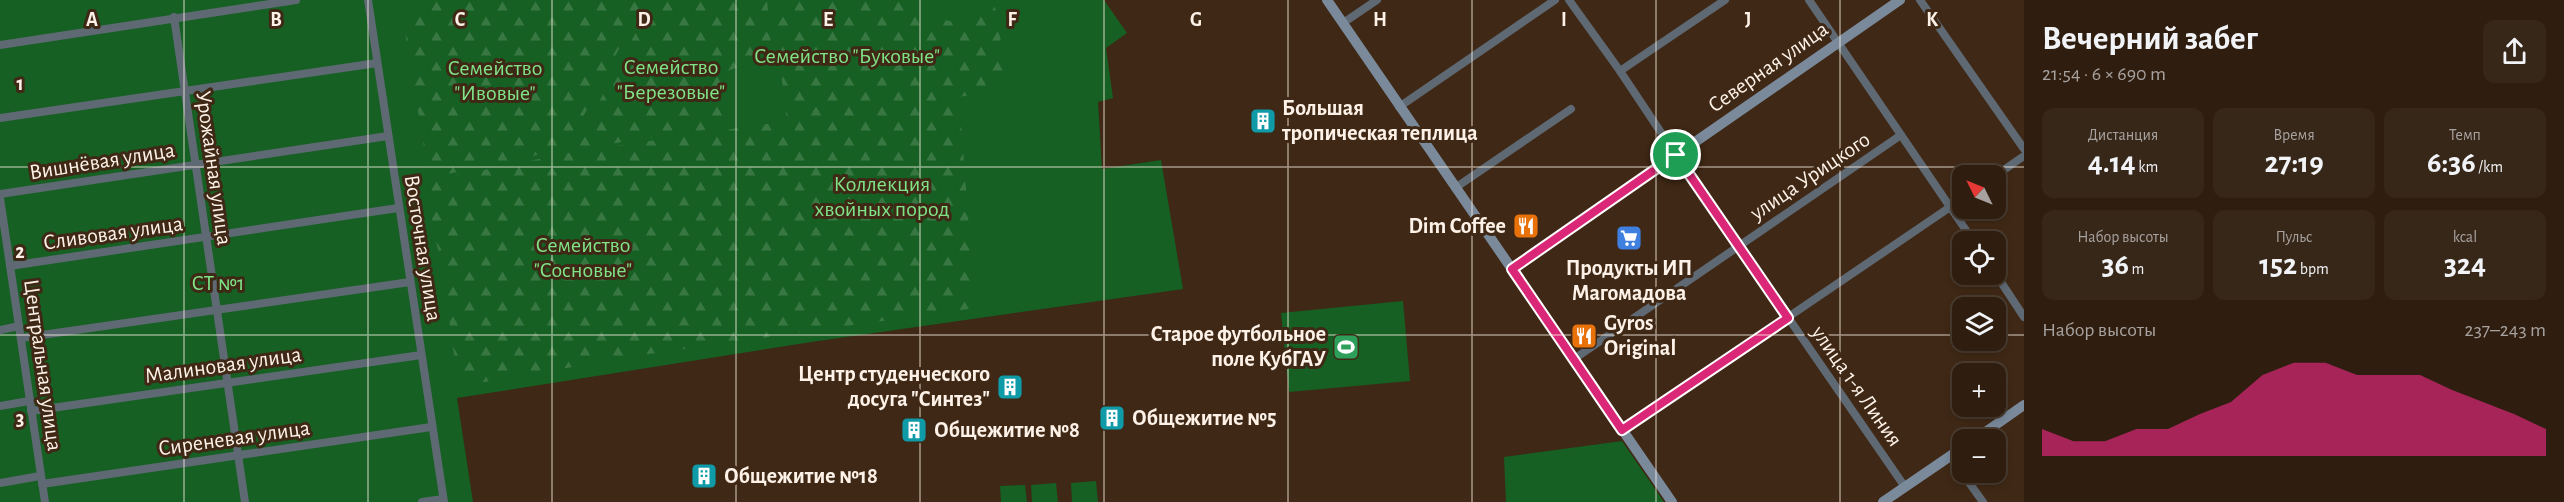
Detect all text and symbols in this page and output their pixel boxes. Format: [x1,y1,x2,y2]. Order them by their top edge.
text: A [86,10,98,30]
text: B [270,10,282,30]
text: C [455,10,466,30]
text: D [637,10,651,30]
text: E [823,10,833,30]
text: F [1007,10,1017,30]
text: G [1190,10,1202,30]
text: H [1373,10,1387,30]
text: I [1561,10,1567,30]
text: J [1745,10,1751,30]
text: K [1926,10,1938,30]
street label: Северная улица [1704,18,1832,116]
button: share [2483,20,2546,83]
text: Вечерний забег [2042,23,2258,56]
park label: Семейство "Буковые" [754,45,940,67]
park label: Семейство "Березовые" [617,56,725,103]
park label: Семейство "Ивовые" [448,57,542,104]
text: 21:54 · 6 × 690 m [2042,64,2166,84]
text: 1 [16,74,24,94]
street label: Урожайная улица [192,89,236,247]
place label: Большая тропическая теплица [1281,97,1478,144]
building icon: Большая тропическая теплица [1248,106,1278,136]
text: Дистанция [2088,127,2158,143]
text: Время [2273,127,2315,143]
text: Темп [2449,127,2481,143]
street label: улица Урицкого [1745,128,1874,225]
pin [1650,129,1701,180]
icon: arrive [1659,138,1692,171]
street label: Вишнёвая улица [28,139,176,183]
text: 4.14 [2088,148,2136,178]
text: 27:19 [2264,148,2324,178]
text: 6:36 [2427,148,2476,178]
text: km [2136,159,2158,175]
text: /km [2476,159,2503,175]
north arrow [1952,165,2006,219]
map controls [1952,165,2006,483]
street label: Восточная улица [401,173,445,323]
park label: Коллекция хвойных пород [814,173,950,220]
restaurant icon: Dim Coffee [1511,211,1541,241]
street label: Сливовая улица [42,212,184,254]
place label: Dim Coffee [1408,215,1506,237]
supermarket icon: Продукты ИП Магомадова [1614,223,1644,253]
text: Набор высоты [2077,229,2169,245]
text: Пульс [2275,229,2313,245]
text: kcal [2453,229,2477,245]
button: locate [1952,231,2006,285]
park label: Семейство "Сосновые" [534,234,632,281]
text: 2 [15,242,25,262]
text: 36 [2102,250,2129,280]
text: 152 [2259,250,2297,280]
text: 324 [2444,250,2486,280]
place label: Продукты ИП Магомадова [1566,257,1692,304]
text: m [2129,261,2144,277]
text: bpm [2297,261,2329,277]
park label: СТ №1 [191,272,245,294]
street label: Центральная улица [20,278,66,452]
button: layers [1952,297,2006,351]
place label: Gyros Original [1604,312,1676,359]
text: Набор высоты [2042,320,2156,340]
text: 237–243 m [2465,320,2546,340]
restaurant icon: Gyros Original [1569,321,1599,351]
street label: улица 1-я Линия [1807,321,1907,450]
place label: Старое футбольное поле КубГАУ [1150,323,1326,371]
sports icon: Старое футбольное поле КубГАУ [1331,332,1361,362]
street label: Малиновая улица [143,343,303,387]
place label: Центр студенческого досуга "Синтез" [798,363,990,411]
button: + [1952,363,2006,417]
building icon: Центр студенческого досуга "Синтез" [995,372,1025,402]
building icon: Общежитие №5 [1097,403,1127,433]
place label: Общежитие №5 [1132,407,1277,429]
text: 3 [16,409,24,429]
building icon: Общежитие №8 [899,415,929,445]
street label: Сиреневая улица [157,416,311,460]
place label: Общежитие №8 [934,419,1080,441]
button: − [1952,429,2006,483]
building icon: Общежитие №18 [689,461,719,491]
place label: Общежитие №18 [724,465,878,487]

